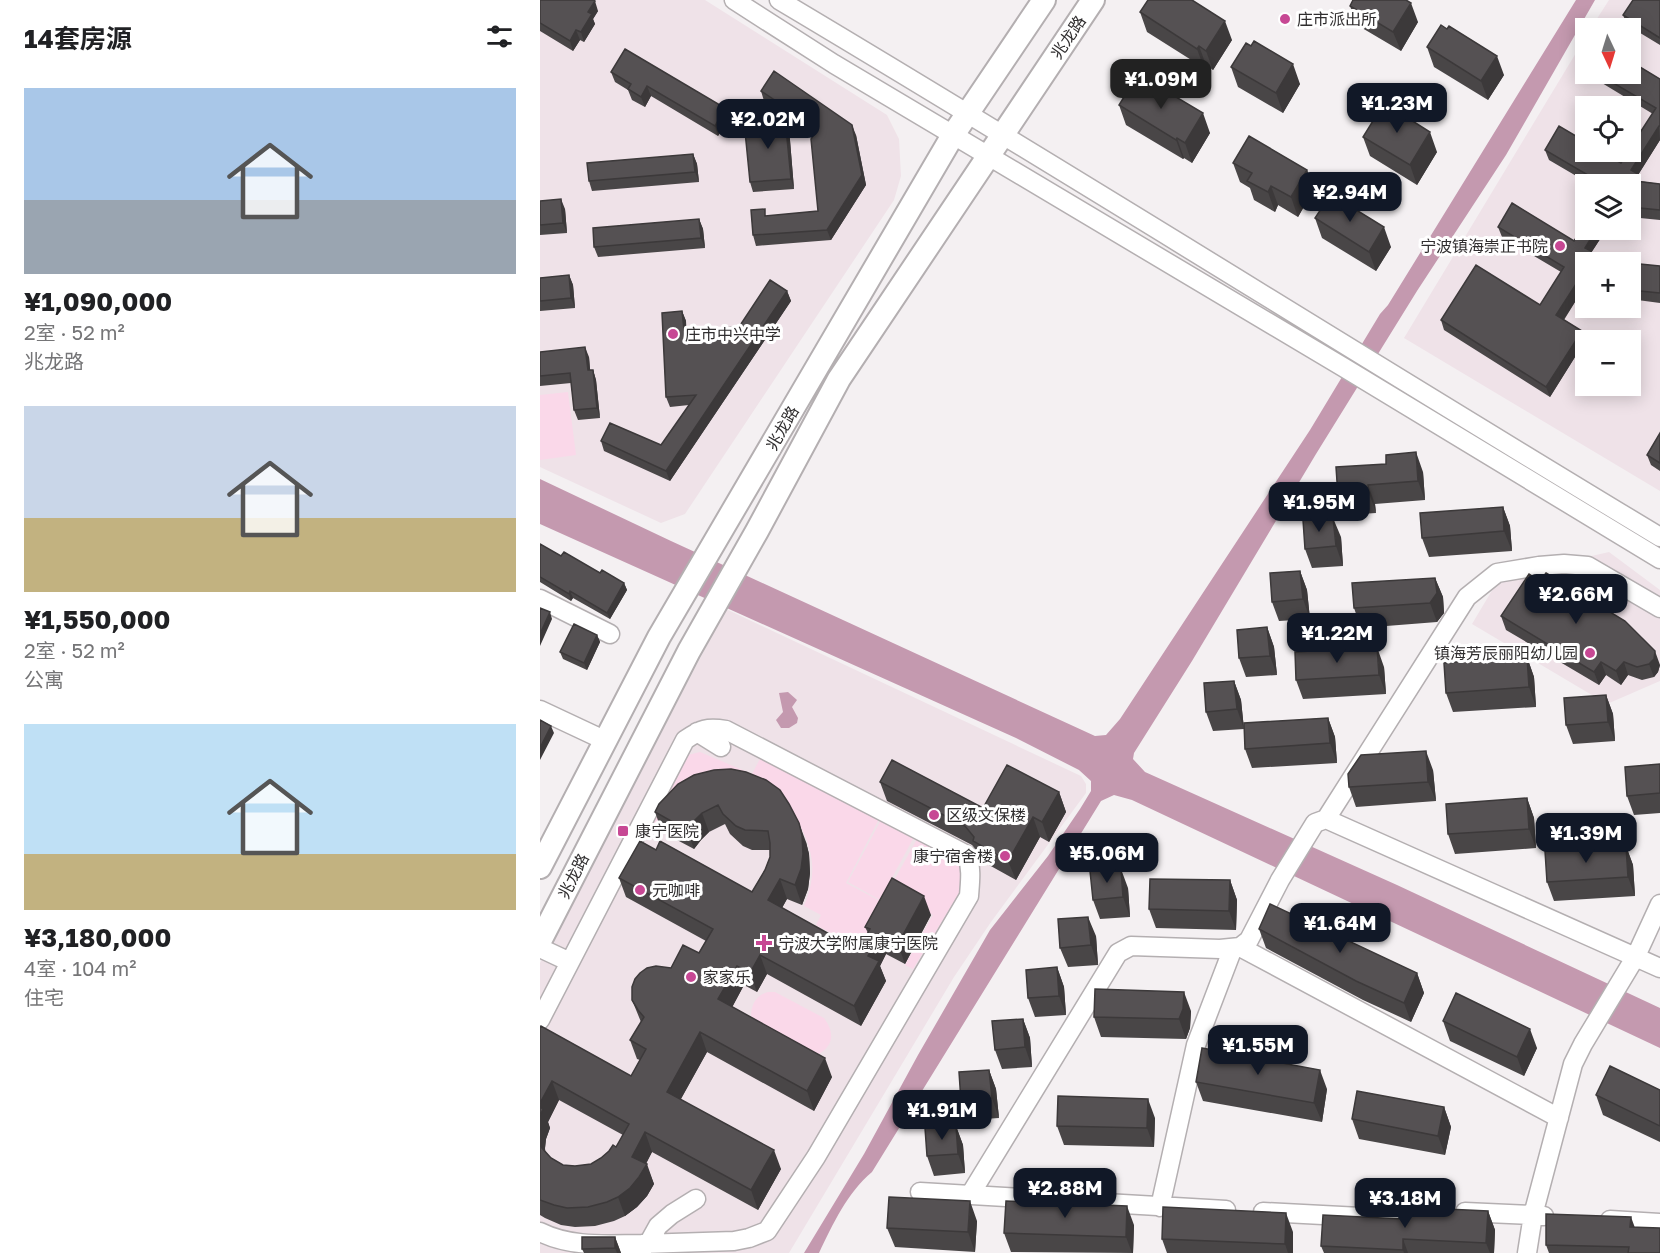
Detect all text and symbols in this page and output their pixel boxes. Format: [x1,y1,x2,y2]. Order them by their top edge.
place label: 庄市派出所 [1297,9,1377,29]
street label: 兆龙路 [1046,12,1090,62]
marker: 庄市派出所 [1278,12,1292,26]
north arrow [1575,18,1641,84]
map controls [1575,18,1641,396]
icon: filters [483,20,516,53]
text: 14套房源 [24,23,132,54]
pin: ¥1.09M [1112,59,1210,110]
text: ¥1.09M [1124,66,1198,90]
pin: ¥1.23M [1348,83,1446,134]
text: ¥1.23M [1361,90,1433,114]
button: locate [1575,96,1641,162]
pin: ¥2.02M [719,99,817,150]
text: ¥2.02M [731,106,805,130]
icon: home [216,127,324,235]
pin: ¥2.94M [1301,172,1399,223]
button: layers [1575,174,1641,240]
text: ¥2.94M [1313,179,1387,203]
place label: 宁波镇海崇正书院 [1420,236,1548,256]
marker: 宁波镇海崇正书院 [1553,239,1567,253]
button: + [1575,252,1641,318]
text: ¥1,090,000 [24,286,172,317]
text: 2室 · 52 m² [24,320,125,344]
place label: 庄市中兴中学 [685,324,781,344]
marker: 庄市中兴中学 [666,327,680,341]
button: − [1575,330,1641,396]
text: 兆龙路 [24,349,84,373]
street label: 兆龙路 [761,402,803,454]
icon: home [216,445,324,553]
pin: ¥1.95M [1270,482,1368,533]
text: ¥1.95M [1283,489,1355,513]
pin: ¥2.66M [1527,574,1625,625]
text: ¥2.66M [1539,581,1614,605]
text: ¥1,550,000 [24,604,171,635]
pin: ¥1.22M [1288,613,1386,664]
text: ¥1.22M [1301,620,1373,644]
text: 2室 · 52 m² [24,638,125,662]
place label: 镇海芳辰丽阳幼儿园 [1434,643,1578,663]
marker: 镇海芳辰丽阳幼儿园 [1583,646,1597,660]
text: 公寓 [24,667,64,691]
icon: home [216,763,324,871]
place label: 区级文保楼 [946,805,1026,825]
marker: 区级文保楼 [927,808,941,822]
pin: ¥1.39M [1537,813,1635,864]
text: ¥1.39M [1550,820,1622,844]
place label: 康宁医院 [635,821,699,841]
marker: 康宁医院 [616,824,630,838]
pin: ¥5.06M [1058,833,1156,884]
text: ¥5.06M [1069,840,1145,864]
place label: 康宁宿舍楼 [913,846,993,866]
marker: 康宁宿舍楼 [998,849,1012,863]
street label: 兆龙路 [553,850,593,902]
place label: 元咖啡 [652,880,700,900]
marker: 元咖啡 [633,883,647,897]
pin: ¥1.64M [1291,903,1389,954]
text: ¥1.64M [1304,910,1376,934]
text: ¥3,180,000 [24,922,171,953]
place label: 宁波大学附属康宁医院 [778,933,938,953]
marker: 宁波大学附属康宁医院 [755,934,773,952]
text: 4室 · 104 m² [24,956,136,980]
place label: 家家乐 [703,967,751,987]
marker: 家家乐 [684,970,698,984]
text: 住宅 [24,985,64,1009]
pin: ¥1.55M [1209,1025,1307,1076]
text: ¥1.55M [1222,1032,1294,1056]
pin: ¥1.91M [893,1090,991,1141]
text: ¥1.91M [907,1097,977,1121]
pin: ¥2.88M [1016,1168,1114,1219]
text: ¥2.88M [1027,1175,1103,1199]
pin: ¥3.18M [1356,1178,1454,1229]
text: ¥3.18M [1369,1185,1441,1209]

